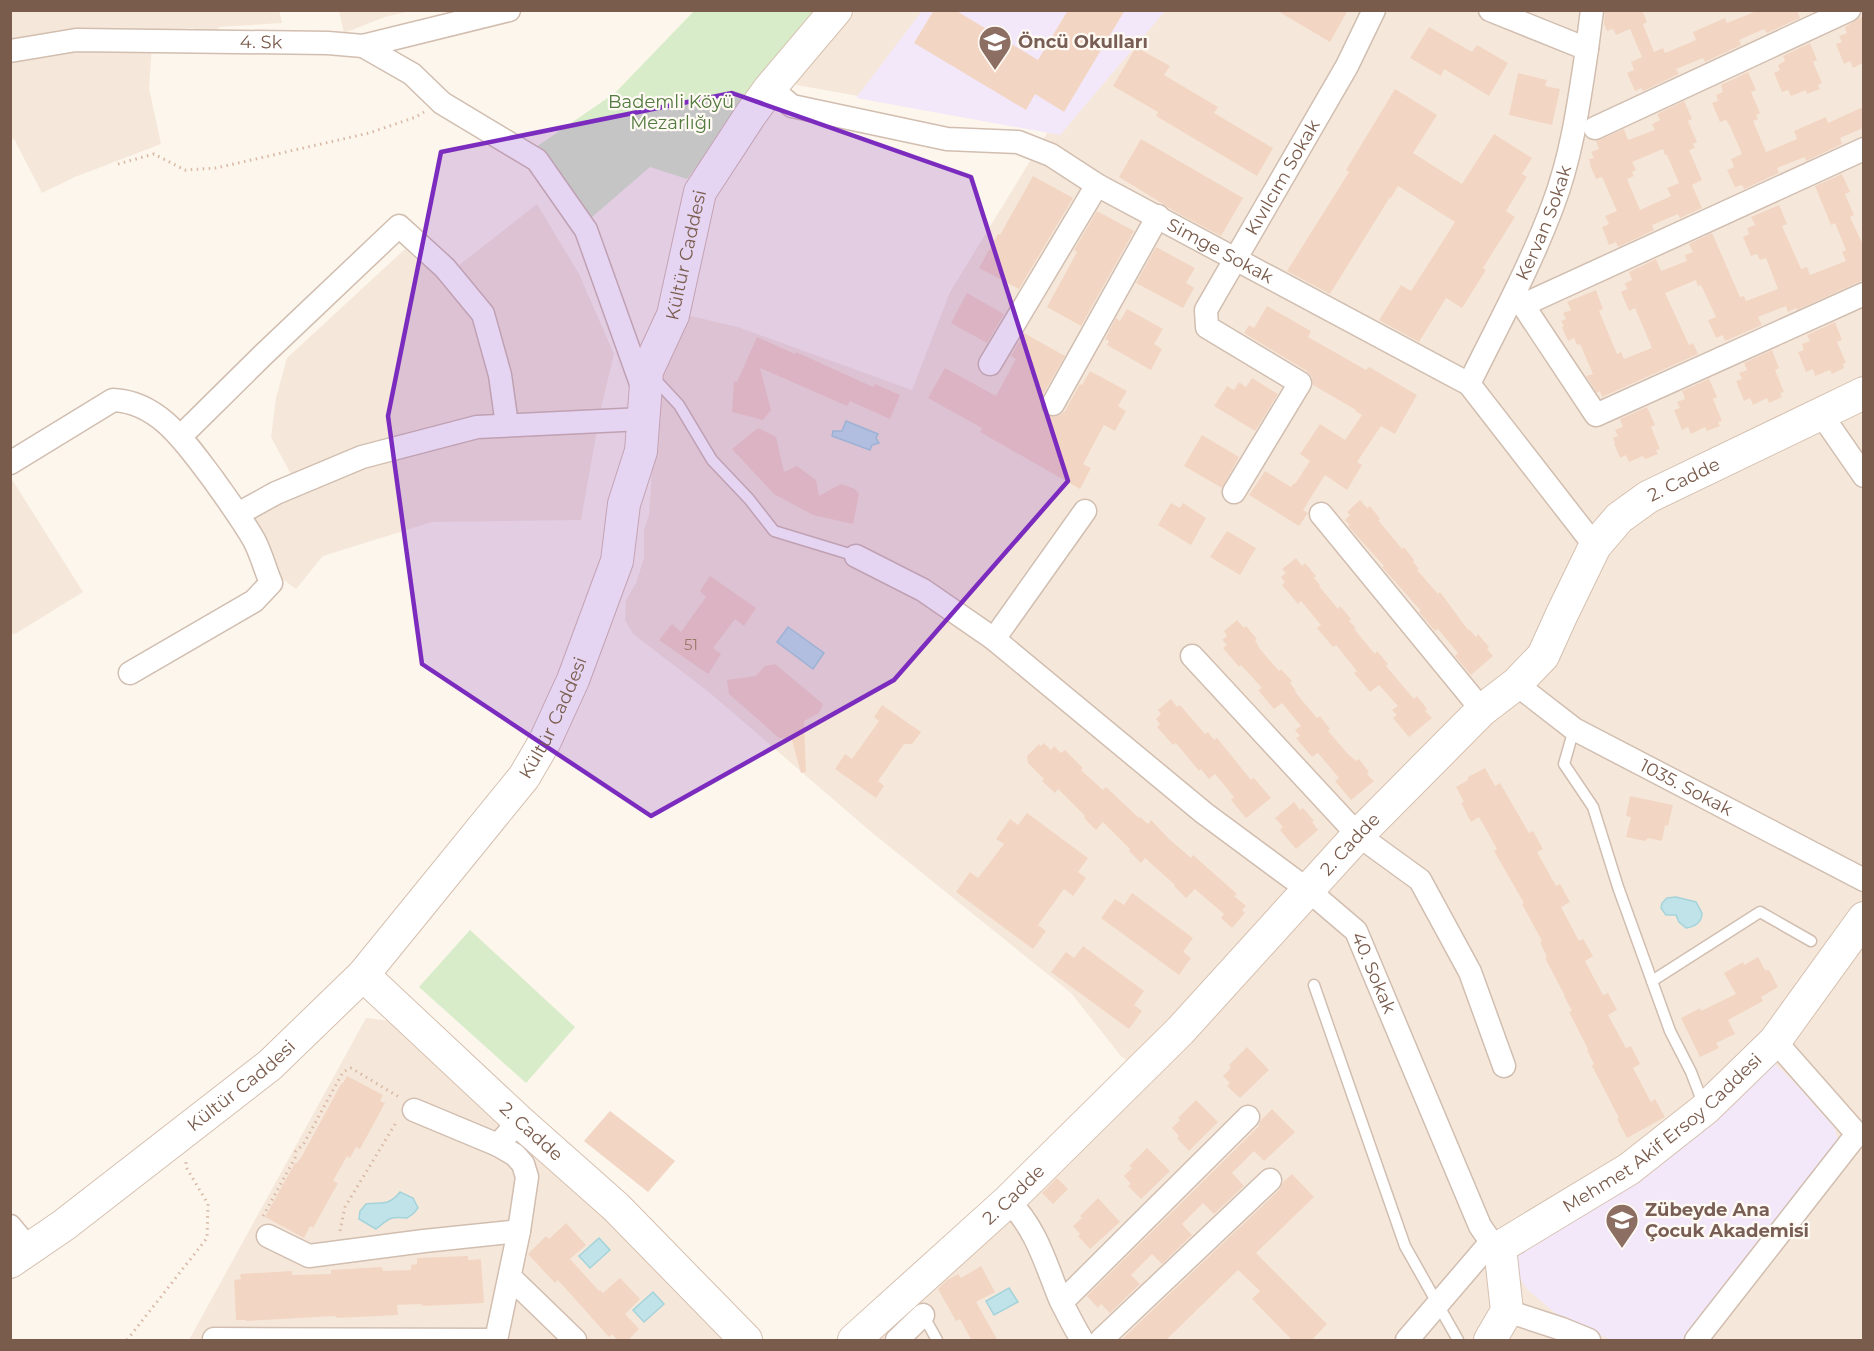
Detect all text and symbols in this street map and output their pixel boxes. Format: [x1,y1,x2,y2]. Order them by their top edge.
school or university icon: Öncü Okulları [977,24,1013,71]
street label: 4. Sk [240,31,283,53]
place label: Öncü Okulları [1018,31,1148,53]
park label: Bademli Köyü Mezarlığı [608,91,734,134]
street label: Kıvılcım Sokak [1240,116,1325,239]
street label: Kervan Sokak [1511,163,1576,284]
street label: Kültür Caddesi [661,188,711,322]
street label: Simge Sokak [1163,214,1277,288]
street label: 2. Cadde [1644,453,1724,506]
house number: 51 [684,635,698,654]
street label: Kültür Caddesi [514,654,592,783]
street label: 1035. Sokak [1636,754,1737,821]
street label: 2. Cadde [1316,808,1385,880]
street label: 40. Sokak [1347,929,1401,1017]
street label: Kültür Caddesi [183,1035,300,1136]
street label: Mehmet Akif Ersoy Caddesi [1559,1049,1767,1217]
street label: 2. Cadde [495,1098,568,1166]
street label: 2. Cadde [978,1160,1049,1229]
place label: Zübeyde Ana Çocuk Akademisi [1645,1199,1809,1242]
school or university icon: Zübeyde Ana Çocuk Akademisi [1604,1202,1640,1249]

